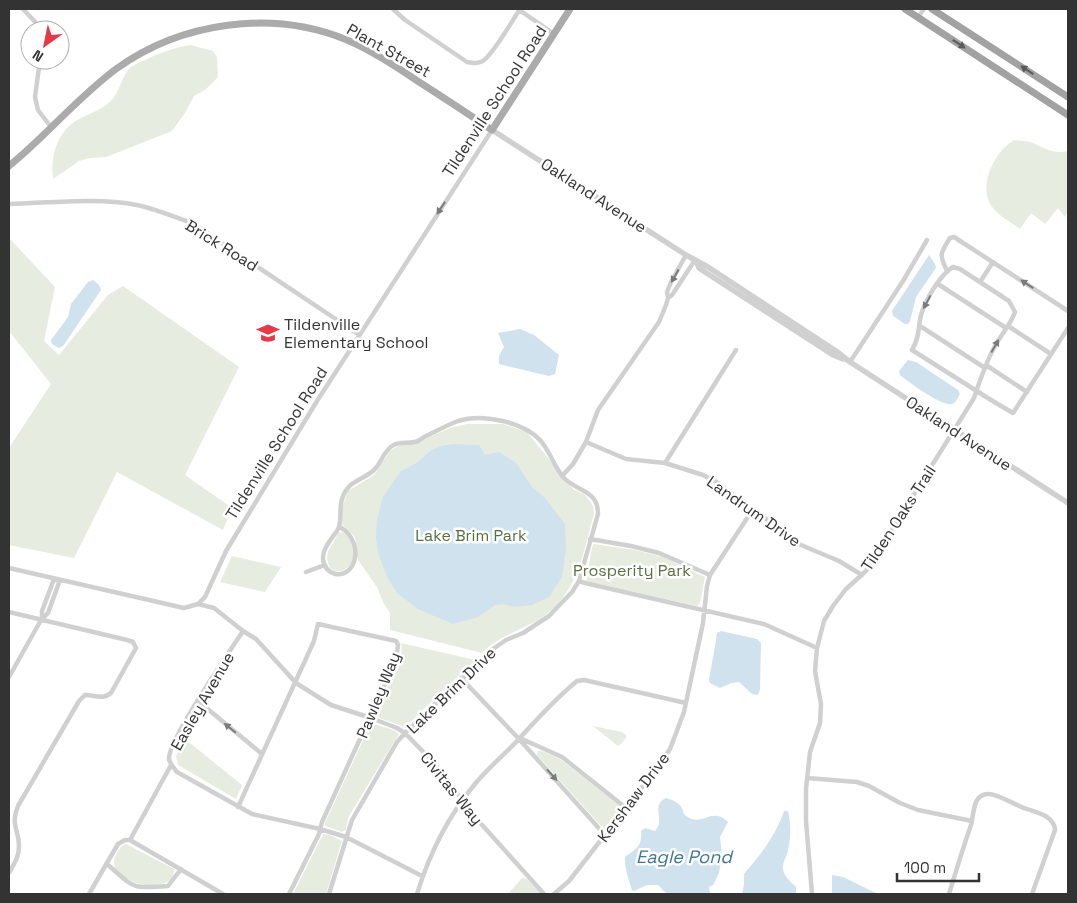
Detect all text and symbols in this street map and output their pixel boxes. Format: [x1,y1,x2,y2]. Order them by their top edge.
street label: Plant Street [343,19,434,82]
north arrow [20,20,70,70]
street label: Tildenville School Road [438,21,551,181]
one-way arrow [953,39,966,49]
text: N [29,46,47,66]
one-way arrow [1021,66,1034,75]
street label: Oakland Avenue [537,153,651,237]
one-way arrow [436,202,445,215]
street label: Brick Road [181,215,262,276]
one-way arrow [671,269,679,283]
one-way arrow [1021,280,1034,289]
one-way arrow [923,295,931,310]
place label: Tildenville Elementary School [284,314,429,353]
school or university icon: Tildenville Elementary School [255,320,281,346]
one-way arrow [991,339,999,354]
street label: Tildenville School Road [221,363,332,524]
street label: Oakland Avenue [902,391,1016,475]
street label: Tilden Oaks Trail [856,461,941,575]
street label: Landrum Drive [703,471,805,552]
park label: Lake Brim Park [415,525,527,546]
park label: Prosperity Park [573,560,691,581]
street label: Lake Brim Drive [402,642,501,738]
street label: Easley Avenue [166,648,239,754]
street label: Pawley Way [352,649,405,741]
one-way arrow [224,722,237,733]
street label: Civitas Way [416,747,488,829]
street label: Kershaw Drive [593,748,674,846]
one-way arrow [546,769,557,781]
water label: Eagle Pond [636,845,734,868]
scale bar [897,850,980,882]
text: 100 m [904,858,946,877]

